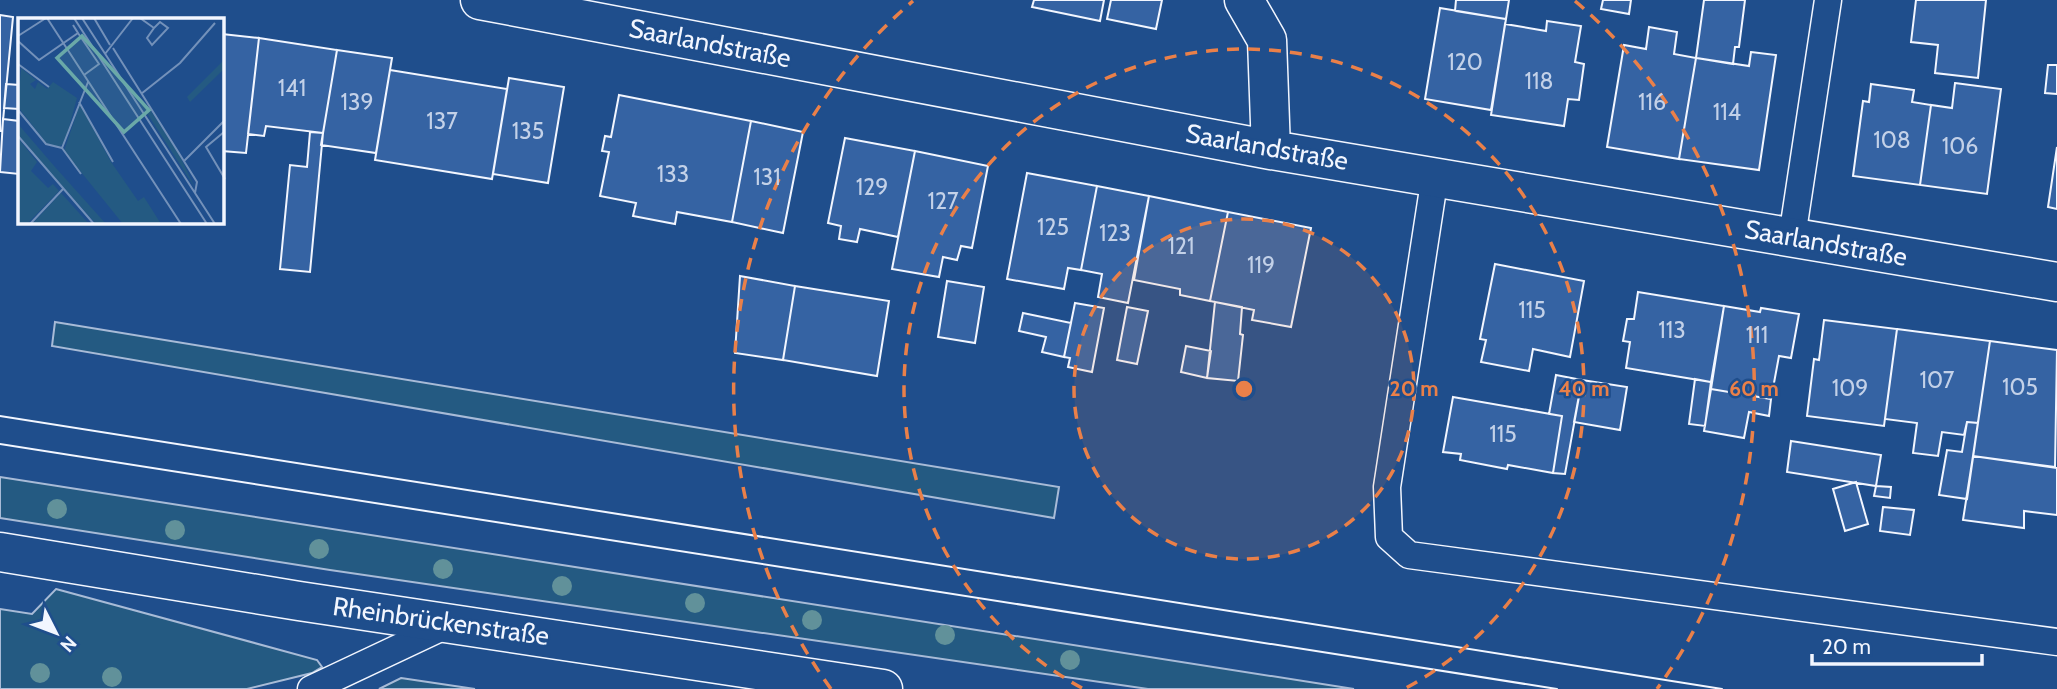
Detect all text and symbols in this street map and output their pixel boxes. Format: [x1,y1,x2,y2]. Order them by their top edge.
street label: Saarlandstraße [626,12,794,74]
inset map [18,18,224,224]
house number: 120 [1447,48,1483,76]
house number: 118 [1525,67,1553,95]
house number: 141 [278,74,306,102]
house number: 139 [340,88,374,116]
house number: 116 [1638,88,1666,116]
house number: 114 [1713,98,1741,126]
house number: 137 [426,107,458,135]
house number: 135 [512,117,544,145]
street label: Saarlandstraße [1183,117,1351,177]
house number: 108 [1873,126,1911,154]
house number: 106 [1942,132,1978,160]
house number: 133 [657,160,689,188]
house number: 131 [753,163,781,191]
house number: 129 [856,173,888,201]
house number: 127 [927,187,959,215]
house number: 125 [1037,213,1069,241]
street label: Saarlandstraße [1742,213,1910,273]
house number: 123 [1099,219,1131,247]
house number: 121 [1167,232,1195,260]
house number: 119 [1247,251,1275,279]
house number: 115 [1518,296,1546,324]
house number: 113 [1658,316,1686,344]
house number: 111 [1746,321,1768,349]
house number: 107 [1920,366,1955,394]
house number: 105 [2002,373,2038,401]
house number: 109 [1832,374,1868,402]
text: 20 m [1390,376,1438,401]
text: 40 m [1559,376,1609,401]
text: 60 m [1729,376,1779,401]
centre of rings [1232,377,1256,401]
house number: 115 [1489,420,1517,448]
street label: Rheinbrückenstraße [331,590,551,652]
north arrow [21,598,91,668]
scale bar [1812,622,1982,666]
text: N [55,631,81,657]
text: 20 m [1822,634,1871,659]

